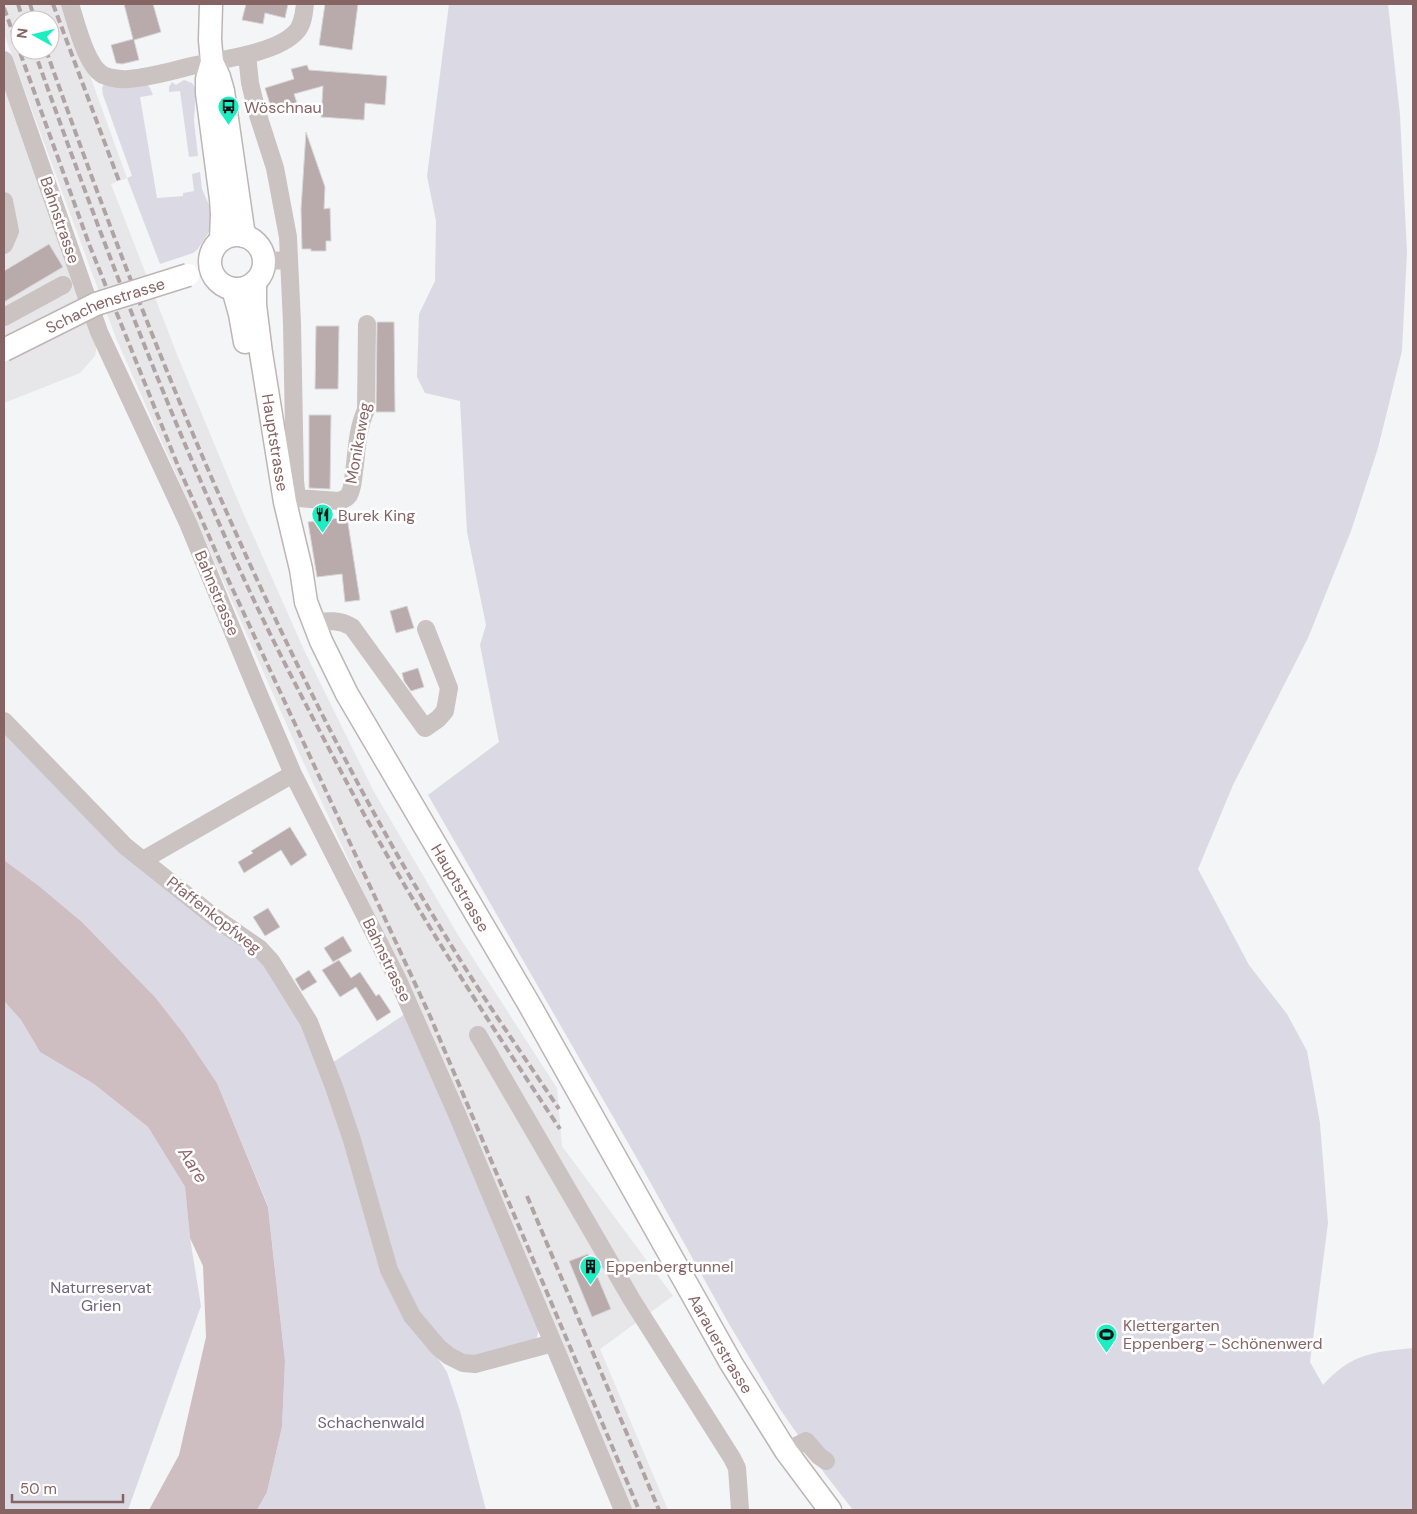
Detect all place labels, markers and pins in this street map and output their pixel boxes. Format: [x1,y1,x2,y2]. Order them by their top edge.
bus stop icon: Wöschnau [216,95,240,126]
place label: Wöschnau [244,97,322,118]
restaurant icon: Burek King [310,503,334,534]
place label: Burek King [338,505,415,526]
building icon: Eppenbergtunnel [578,1254,602,1285]
place label: Eppenbergtunnel [606,1256,734,1277]
place label: Klettergarten Eppenberg - Schönenwerd [1123,1315,1323,1354]
sports icon: Klettergarten Eppenberg - Schönenwerd [1095,1322,1119,1353]

